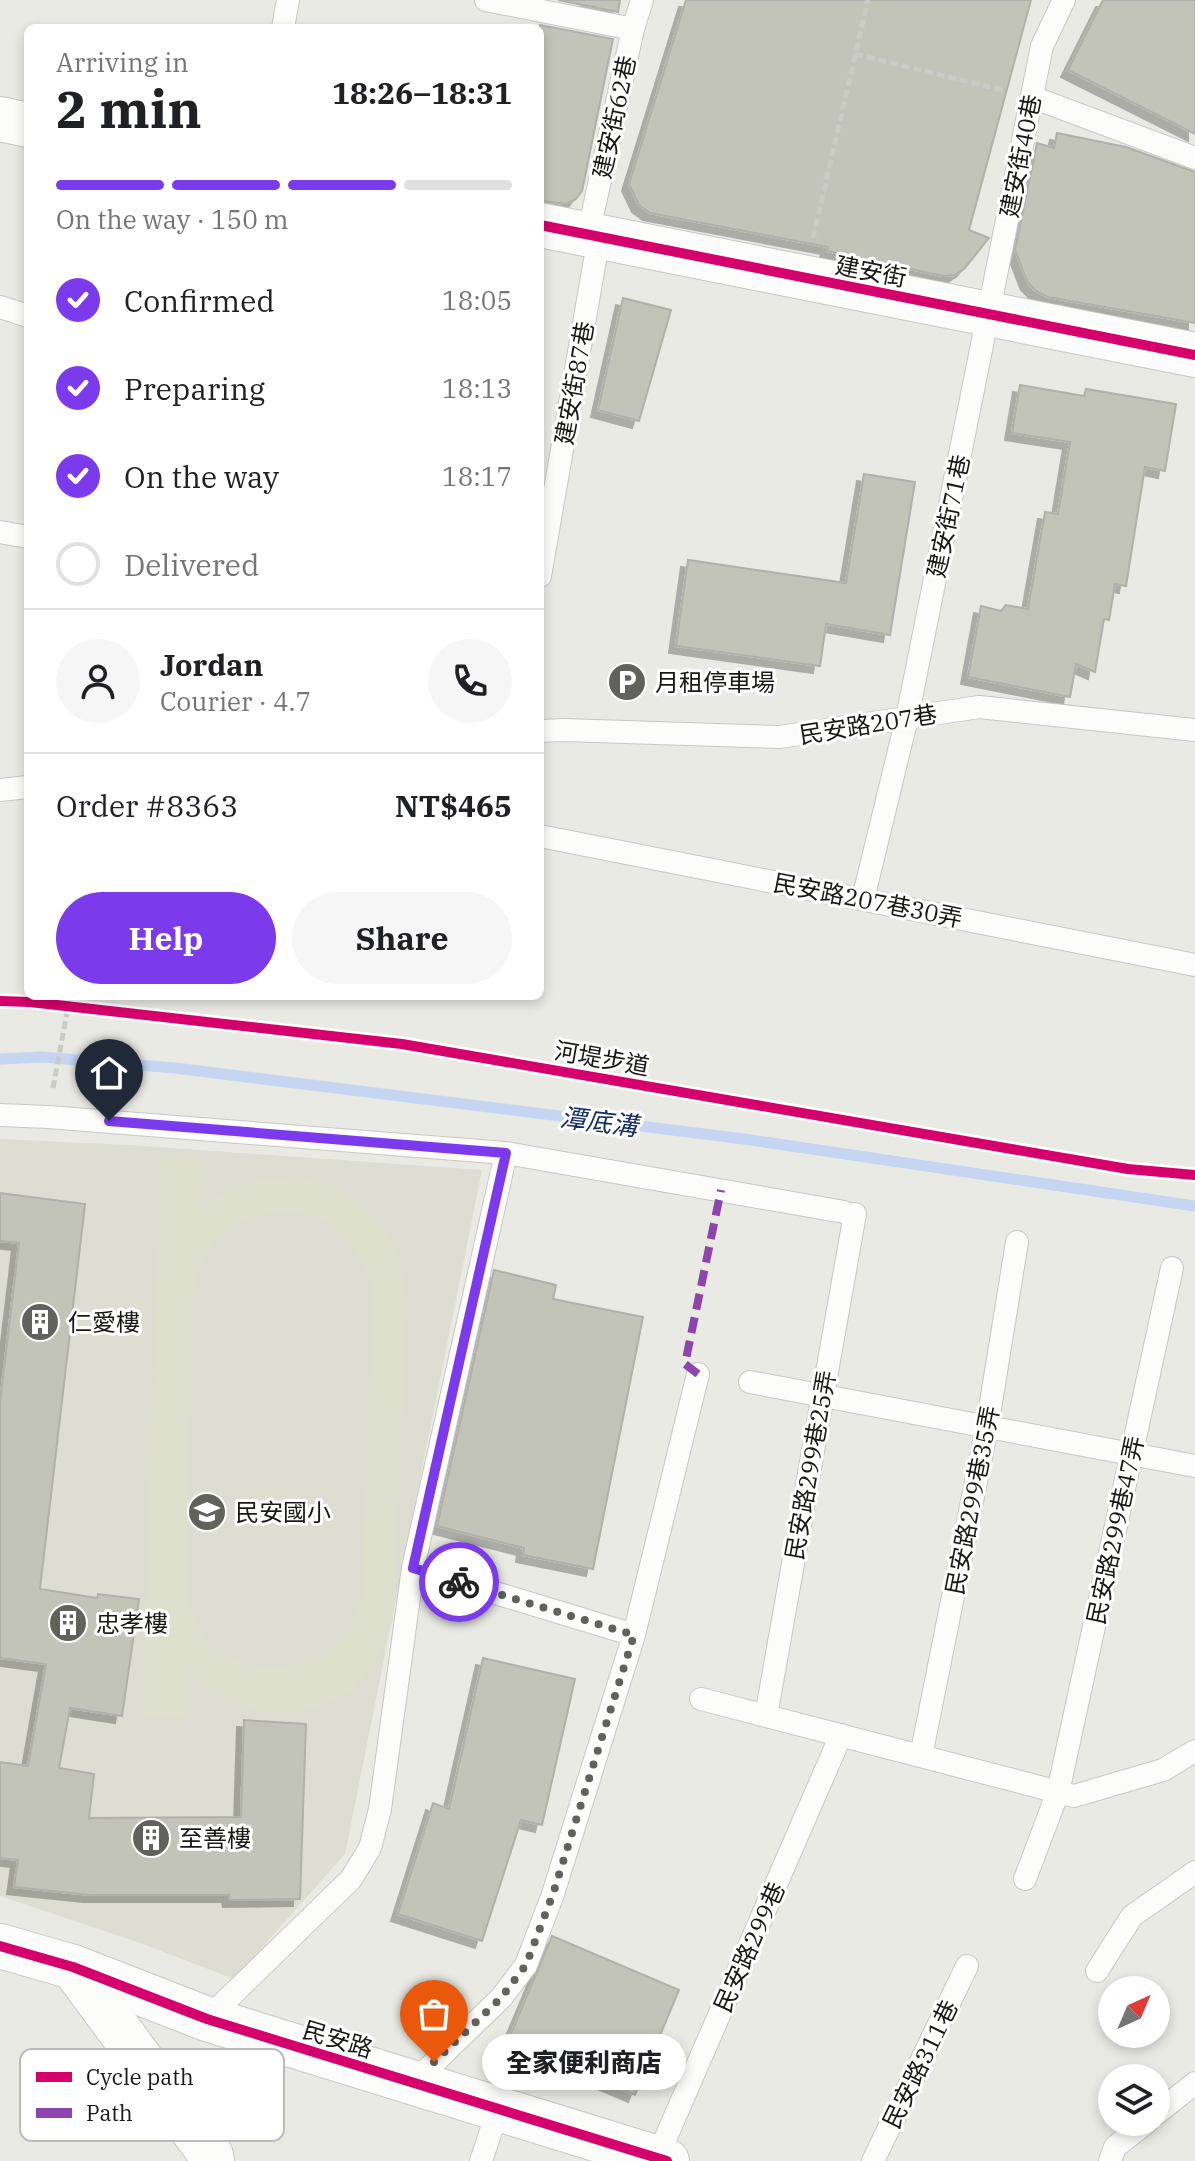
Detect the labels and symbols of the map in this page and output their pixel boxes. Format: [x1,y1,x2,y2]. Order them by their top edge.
street label: 建安街62巷 [585,53,643,181]
street label: 建安街40巷 [992,92,1048,220]
street label: 建安街 [833,248,909,294]
street label: 建安街87巷 [547,319,601,447]
street label: 建安街71巷 [919,452,977,580]
parking icon: 月租停車場 [606,661,648,703]
place label: 月租停車場 [655,666,775,698]
street label: 民安路207巷 [797,697,939,751]
street label: 民安路207巷30弄 [771,866,965,934]
street label: 河堤步道 [552,1034,652,1082]
pin [75,1039,143,1121]
water label: 潭底溝 [558,1099,644,1143]
building icon: 仁愛樓 [19,1301,61,1343]
place label: 仁愛樓 [68,1306,140,1338]
street label: 民安路299巷25弄 [778,1368,842,1562]
street label: 民安路299巷35弄 [938,1403,1006,1597]
street label: 民安路299巷47弄 [1079,1433,1151,1627]
school or university icon: 民安國小 [186,1491,228,1533]
place label: 民安國小 [235,1496,331,1528]
courier [419,1542,499,1622]
building icon: 忠孝樓 [47,1602,89,1644]
place label: 忠孝樓 [96,1607,168,1639]
building icon: 至善樓 [130,1817,172,1859]
place label: 至善樓 [179,1822,251,1854]
street label: 民安路299巷 [706,1877,792,2017]
north arrow [1098,1976,1170,2048]
pin [400,1980,468,2062]
street label: 民安路311巷 [875,1994,965,2134]
street label: 民安路 [299,2013,377,2065]
callout: 全家便利商店 [482,2034,686,2090]
legend [20,2049,284,2141]
text: Cycle path [86,2062,194,2091]
text: Path [86,2098,133,2127]

